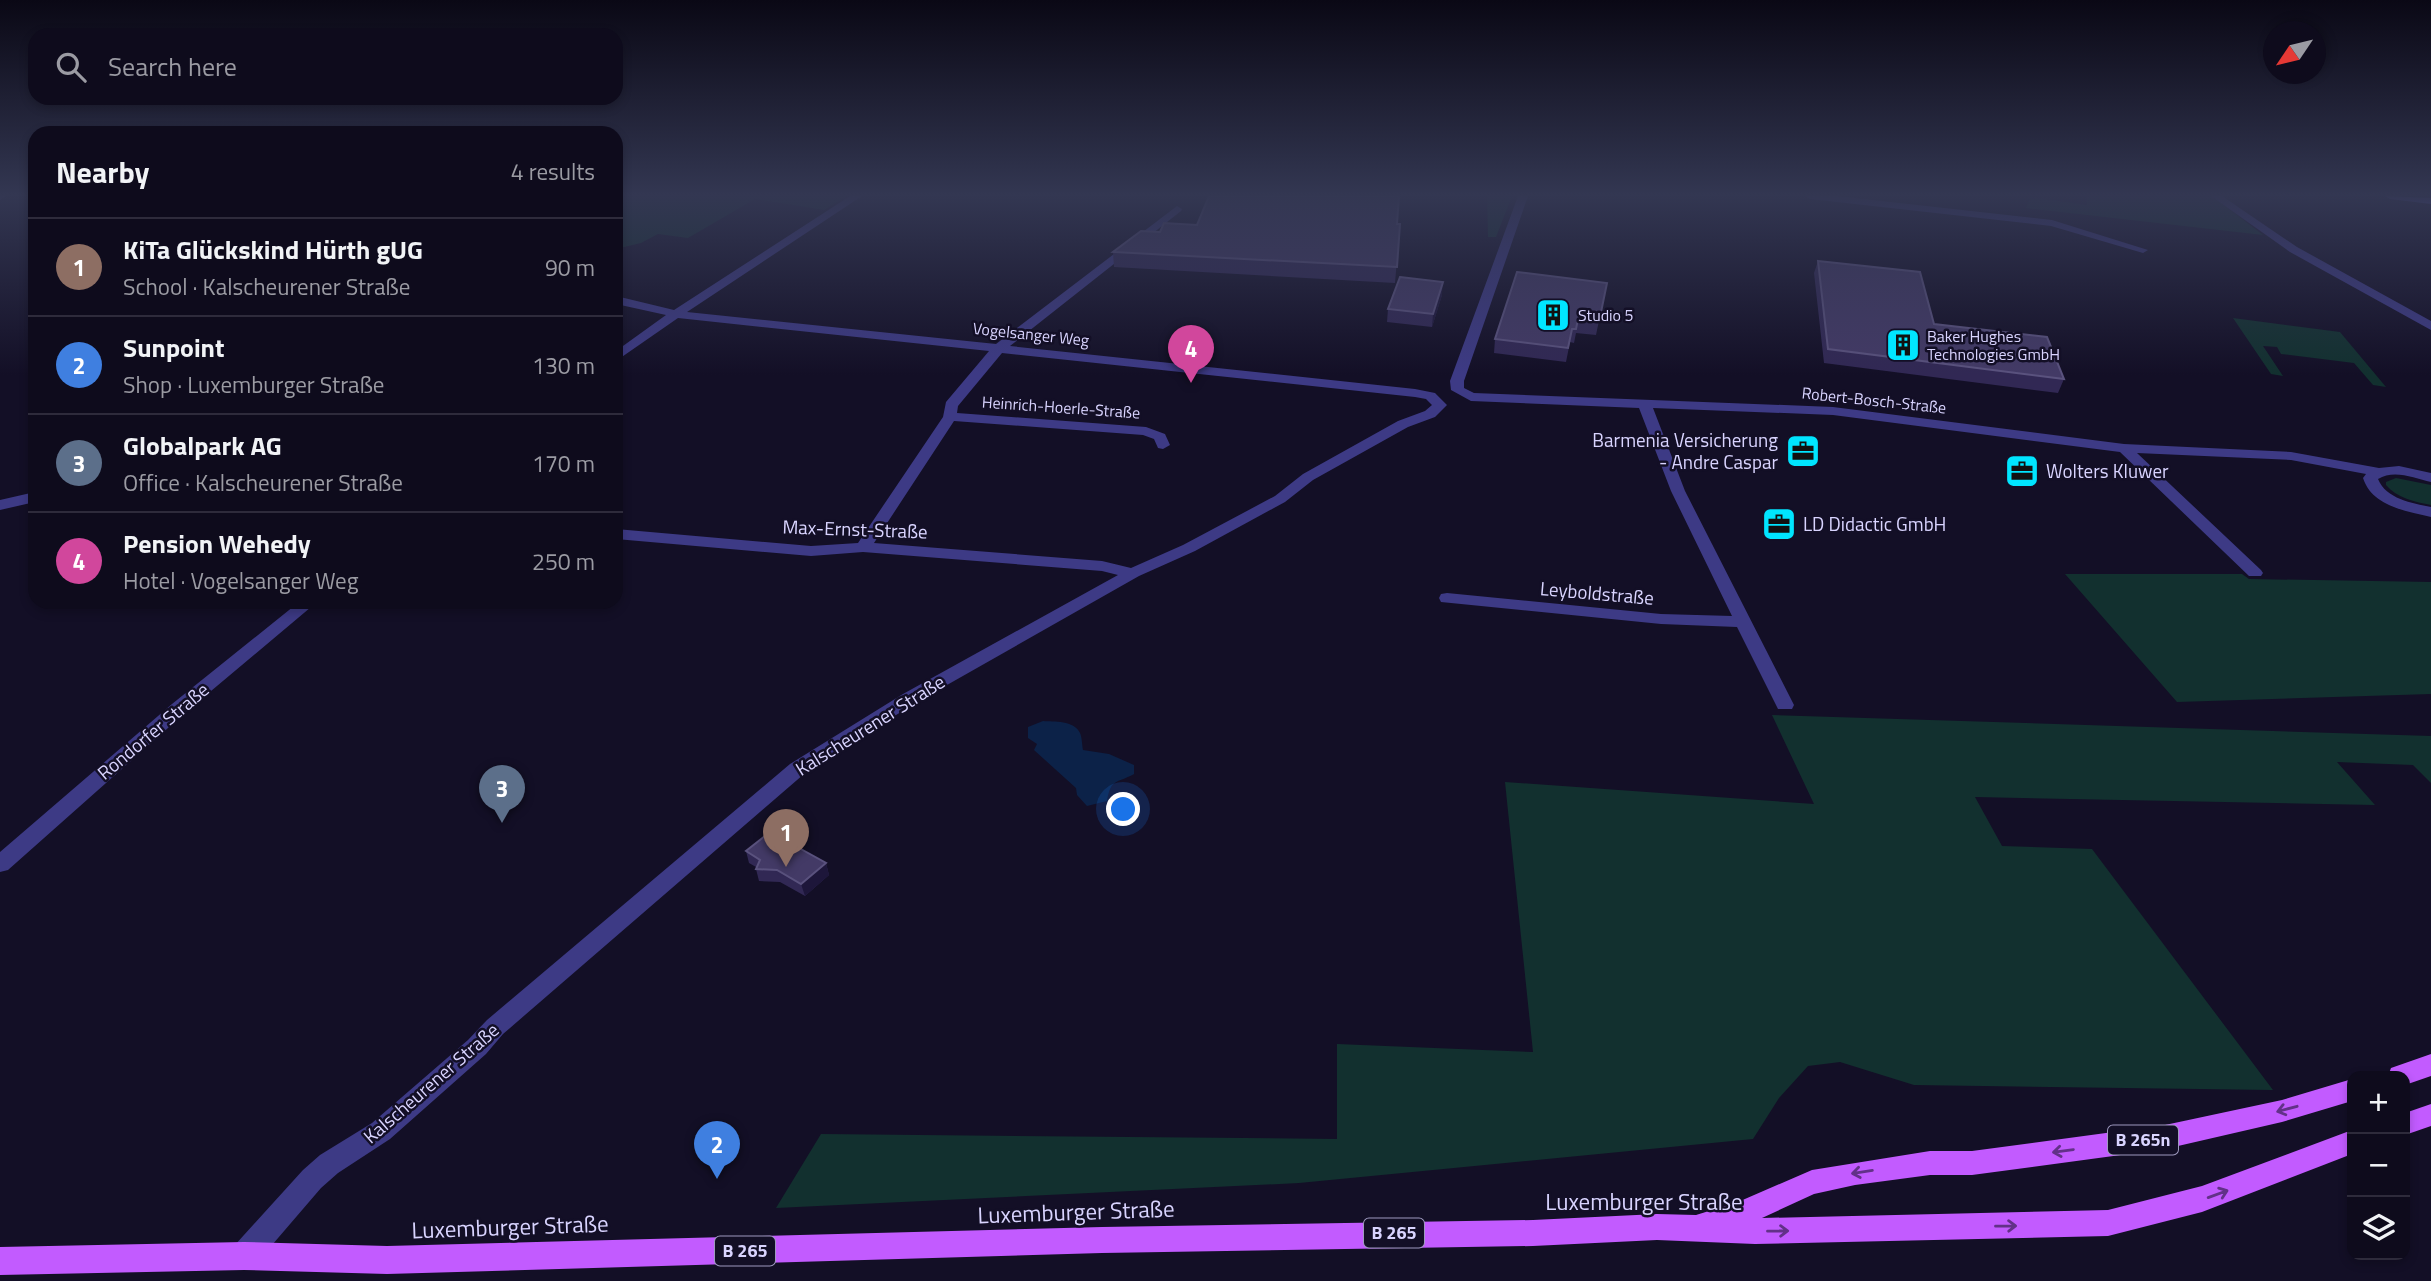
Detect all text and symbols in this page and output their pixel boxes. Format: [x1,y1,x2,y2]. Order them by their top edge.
north arrow [2263,21,2326,84]
search box [28,28,623,105]
text: Search here [108,47,237,86]
icon: search [52,48,90,86]
text: Nearby [56,149,149,195]
text: 4 results [511,154,595,189]
text: KiTa Glückskind Hürth gUG [123,230,423,269]
text: 1 [73,250,85,285]
text: 90 m [545,250,595,285]
text: School · Kalscheurener Straße [123,269,410,304]
building icon: Studio 5 [1534,296,1572,334]
place label: Studio 5 [1578,303,1634,327]
street label: Vogelsanger Weg [972,316,1090,352]
place label: Baker Hughes Technologies GmbH [1927,324,2060,366]
pin: 4 [1168,325,1214,383]
building icon: Baker Hughes Technologies GmbH [1884,326,1922,364]
text: Sunpoint [123,328,224,367]
text: 2 [73,348,85,383]
text: 130 m [532,348,595,383]
text: Shop · Luxemburger Straße [123,367,384,402]
street label: Robert-Bosch-Straße [1800,380,1948,420]
street label: Heinrich-Hoerle-Straße [981,389,1141,425]
place label: Barmenia Versicherung - Andre Caspar [1592,425,1778,476]
text: Globalpark AG [123,426,282,465]
office icon: Barmenia Versicherung - Andre Caspar [1784,432,1822,470]
text: 3 [73,446,85,481]
text: 170 m [532,446,595,481]
office icon: Wolters Kluwer [2003,452,2041,490]
place label: Wolters Kluwer [2046,456,2169,485]
text: Office · Kalscheurener Straße [123,465,403,500]
office icon: LD Didactic GmbH [1760,505,1798,543]
place label: LD Didactic GmbH [1803,509,1946,538]
street label: Max-Ernst-Straße [782,511,928,546]
text: Pension Wehedy [123,524,311,563]
text: 4 [73,544,85,579]
text: 250 m [532,544,595,579]
text: Hotel · Vogelsanger Weg [123,563,359,598]
street label: Leyboldstraße [1539,573,1655,612]
street label: Kalscheurener Straße [789,667,950,782]
street label: Rondorfer Straße [90,675,215,786]
pin: 3 [479,765,525,823]
your location [1106,792,1140,826]
pin: 1 [763,809,809,867]
street label: Kalscheurener Straße [356,1015,505,1150]
map controls [2347,1071,2410,1260]
button: + [2347,1071,2410,1134]
one-way arrow [2276,1103,2299,1116]
pin: 2 [694,1121,740,1179]
road number: B 265n [2108,1126,2178,1154]
button: − [2347,1134,2410,1197]
one-way arrow [2052,1144,2075,1157]
one-way arrow [1851,1166,1874,1179]
street label: Luxemburger Straße [1545,1184,1743,1219]
one-way arrow [2207,1186,2229,1199]
street label: Luxemburger Straße [977,1191,1175,1232]
button: layers [2347,1197,2410,1260]
street label: Luxemburger Straße [411,1206,609,1247]
road number: B 265 [1364,1218,1424,1248]
one-way arrow [1994,1219,2017,1232]
one-way arrow [1766,1224,1789,1238]
road number: B 265 [715,1236,775,1266]

